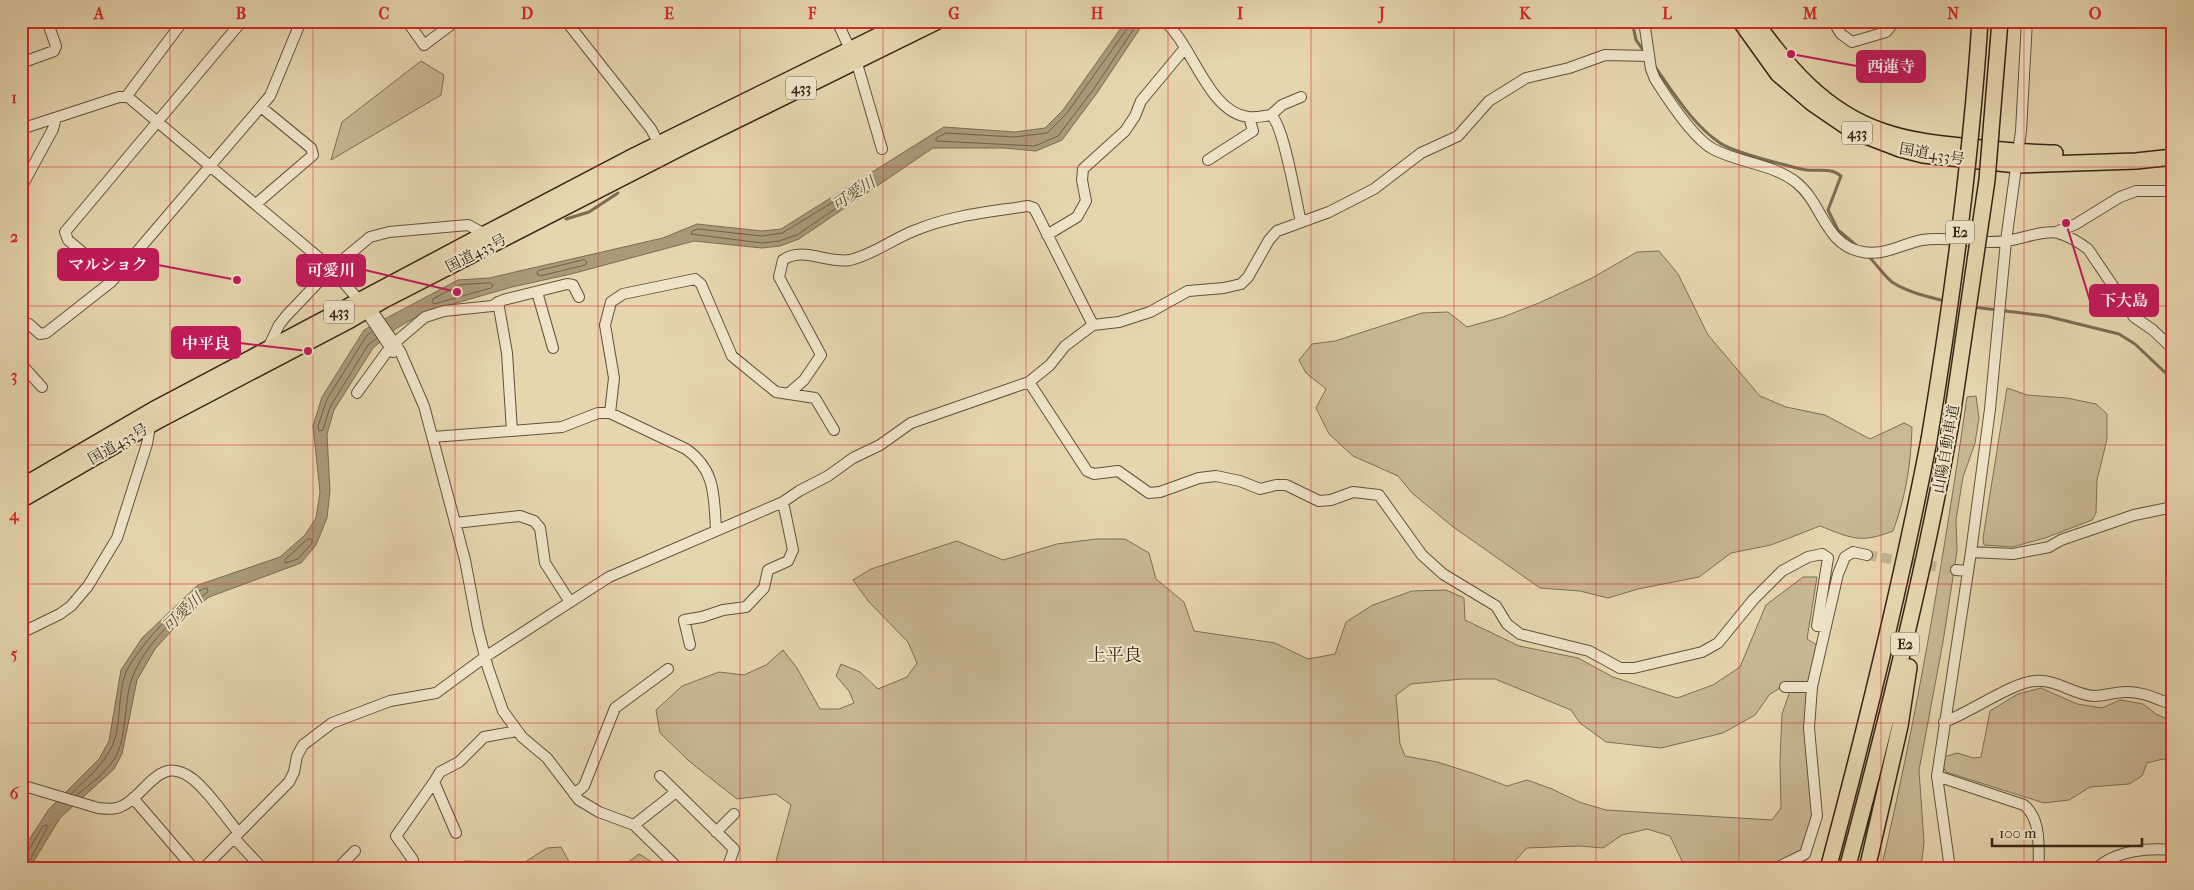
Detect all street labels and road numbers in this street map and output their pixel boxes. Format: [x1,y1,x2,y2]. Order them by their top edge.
road number: 433 [786,76,816,100]
road number: 433 [1842,122,1872,144]
street label: 国道433号 [1898,139,1966,169]
road number: E2 [1946,220,1974,243]
street label: 国道433号 [442,230,510,276]
road number: 433 [324,300,354,324]
street label: 山陽自動車道 [1929,403,1963,495]
street label: 国道433号 [85,420,151,468]
road number: E2 [1891,633,1919,656]

